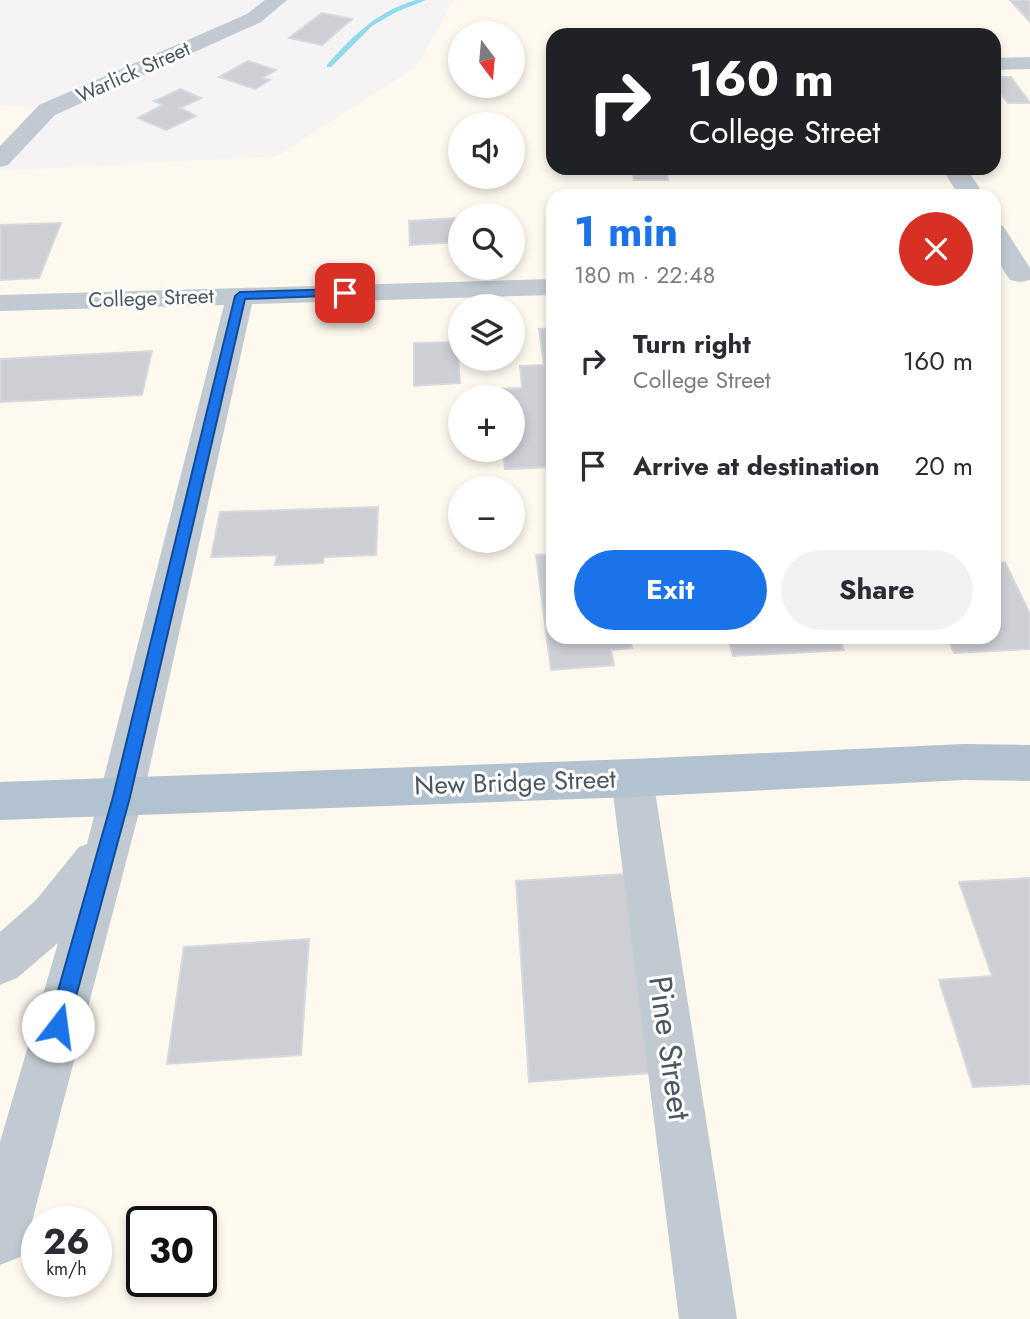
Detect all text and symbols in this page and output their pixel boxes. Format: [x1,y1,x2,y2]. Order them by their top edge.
north arrow [448,21,525,98]
map controls [448,21,525,553]
street label: Warlick Street [71,33,195,111]
text: 160 m [689,44,834,114]
icon: right [574,56,665,147]
text: College Street [689,109,880,155]
button: sound [448,112,525,189]
text: 1 min [574,201,678,262]
button: search [448,203,525,280]
button: close [899,212,973,286]
text: 180 m · 22:48 [574,258,715,292]
pin [315,263,375,323]
icon: arrive [326,274,364,312]
street label: College Street [88,281,214,315]
button: layers [448,294,525,371]
text: Turn right [633,325,751,363]
icon: right [574,342,612,380]
text: 160 m [903,342,973,380]
text: College Street [633,363,770,397]
button: + [448,385,525,462]
icon: arrive [574,447,612,485]
text: Arrive at destination [633,447,880,485]
text: 20 m [915,447,973,485]
button: − [448,476,525,553]
button: Exit [574,550,767,630]
button: Share [781,550,973,630]
street label: New Bridge Street [414,759,617,805]
street label: Pine Street [637,973,703,1123]
position arrow [21,989,95,1063]
speed limit sign: 30 [126,1206,217,1297]
text: 26 [43,1217,90,1267]
text: km/h [46,1256,87,1282]

